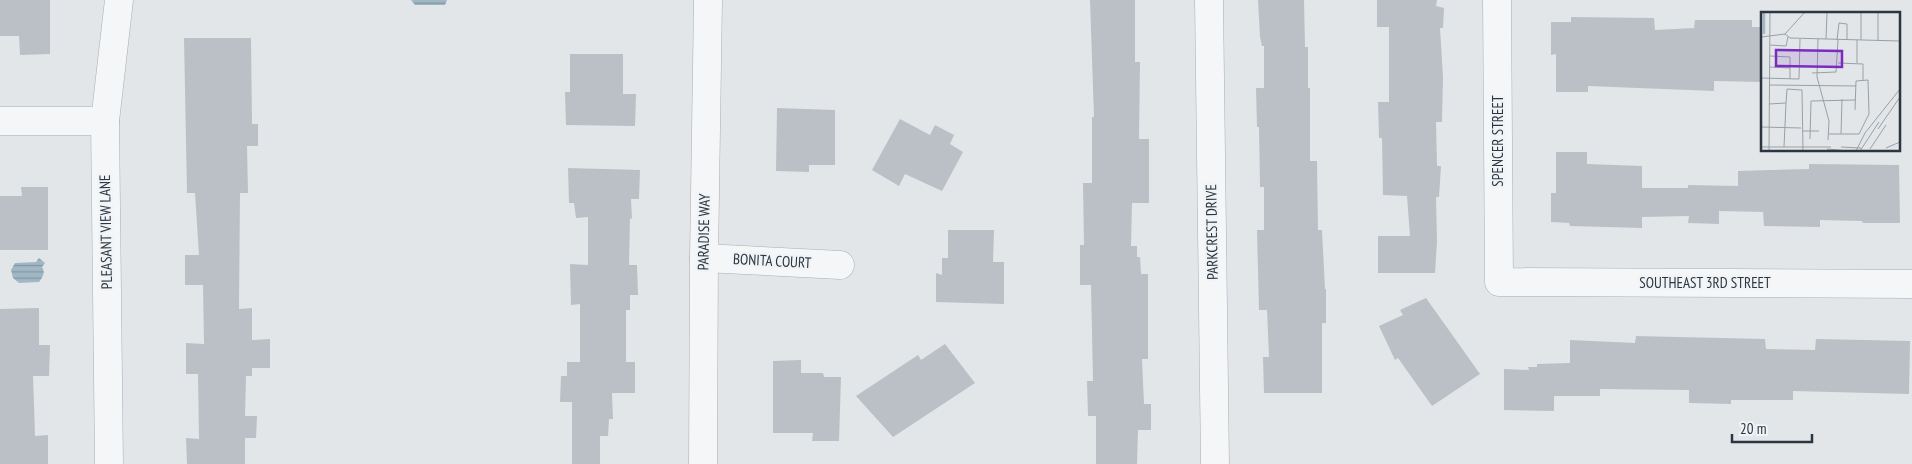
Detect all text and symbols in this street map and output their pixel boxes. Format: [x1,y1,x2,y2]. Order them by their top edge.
inset map [1761,12,1900,151]
street label: SPENCER STREET [1488,95,1507,187]
street label: PLEASANT VIEW LANE [95,174,116,290]
street label: PARKCREST DRIVE [1201,184,1222,280]
street label: PARADISE WAY [693,193,714,271]
street label: BONITA COURT [732,249,812,272]
street label: SOUTHEAST 3RD STREET [1639,273,1771,292]
scale bar [1732,412,1812,444]
text: 20 m [1740,419,1766,438]

